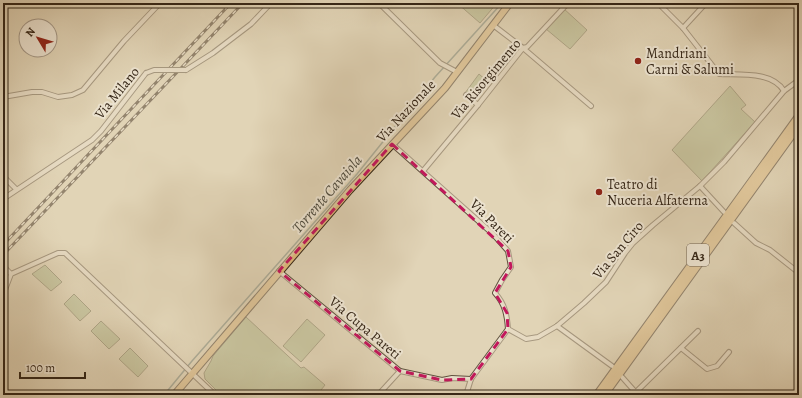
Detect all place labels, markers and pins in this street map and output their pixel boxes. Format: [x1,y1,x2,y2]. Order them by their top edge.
place label: Mandriani Carni & Salumi [646,44,734,79]
marker: Mandriani Carni & Salumi [633,56,643,66]
place label: Teatro di Nuceria Alfaterna [607,175,708,210]
marker: Teatro di Nuceria Alfaterna [594,187,604,197]

